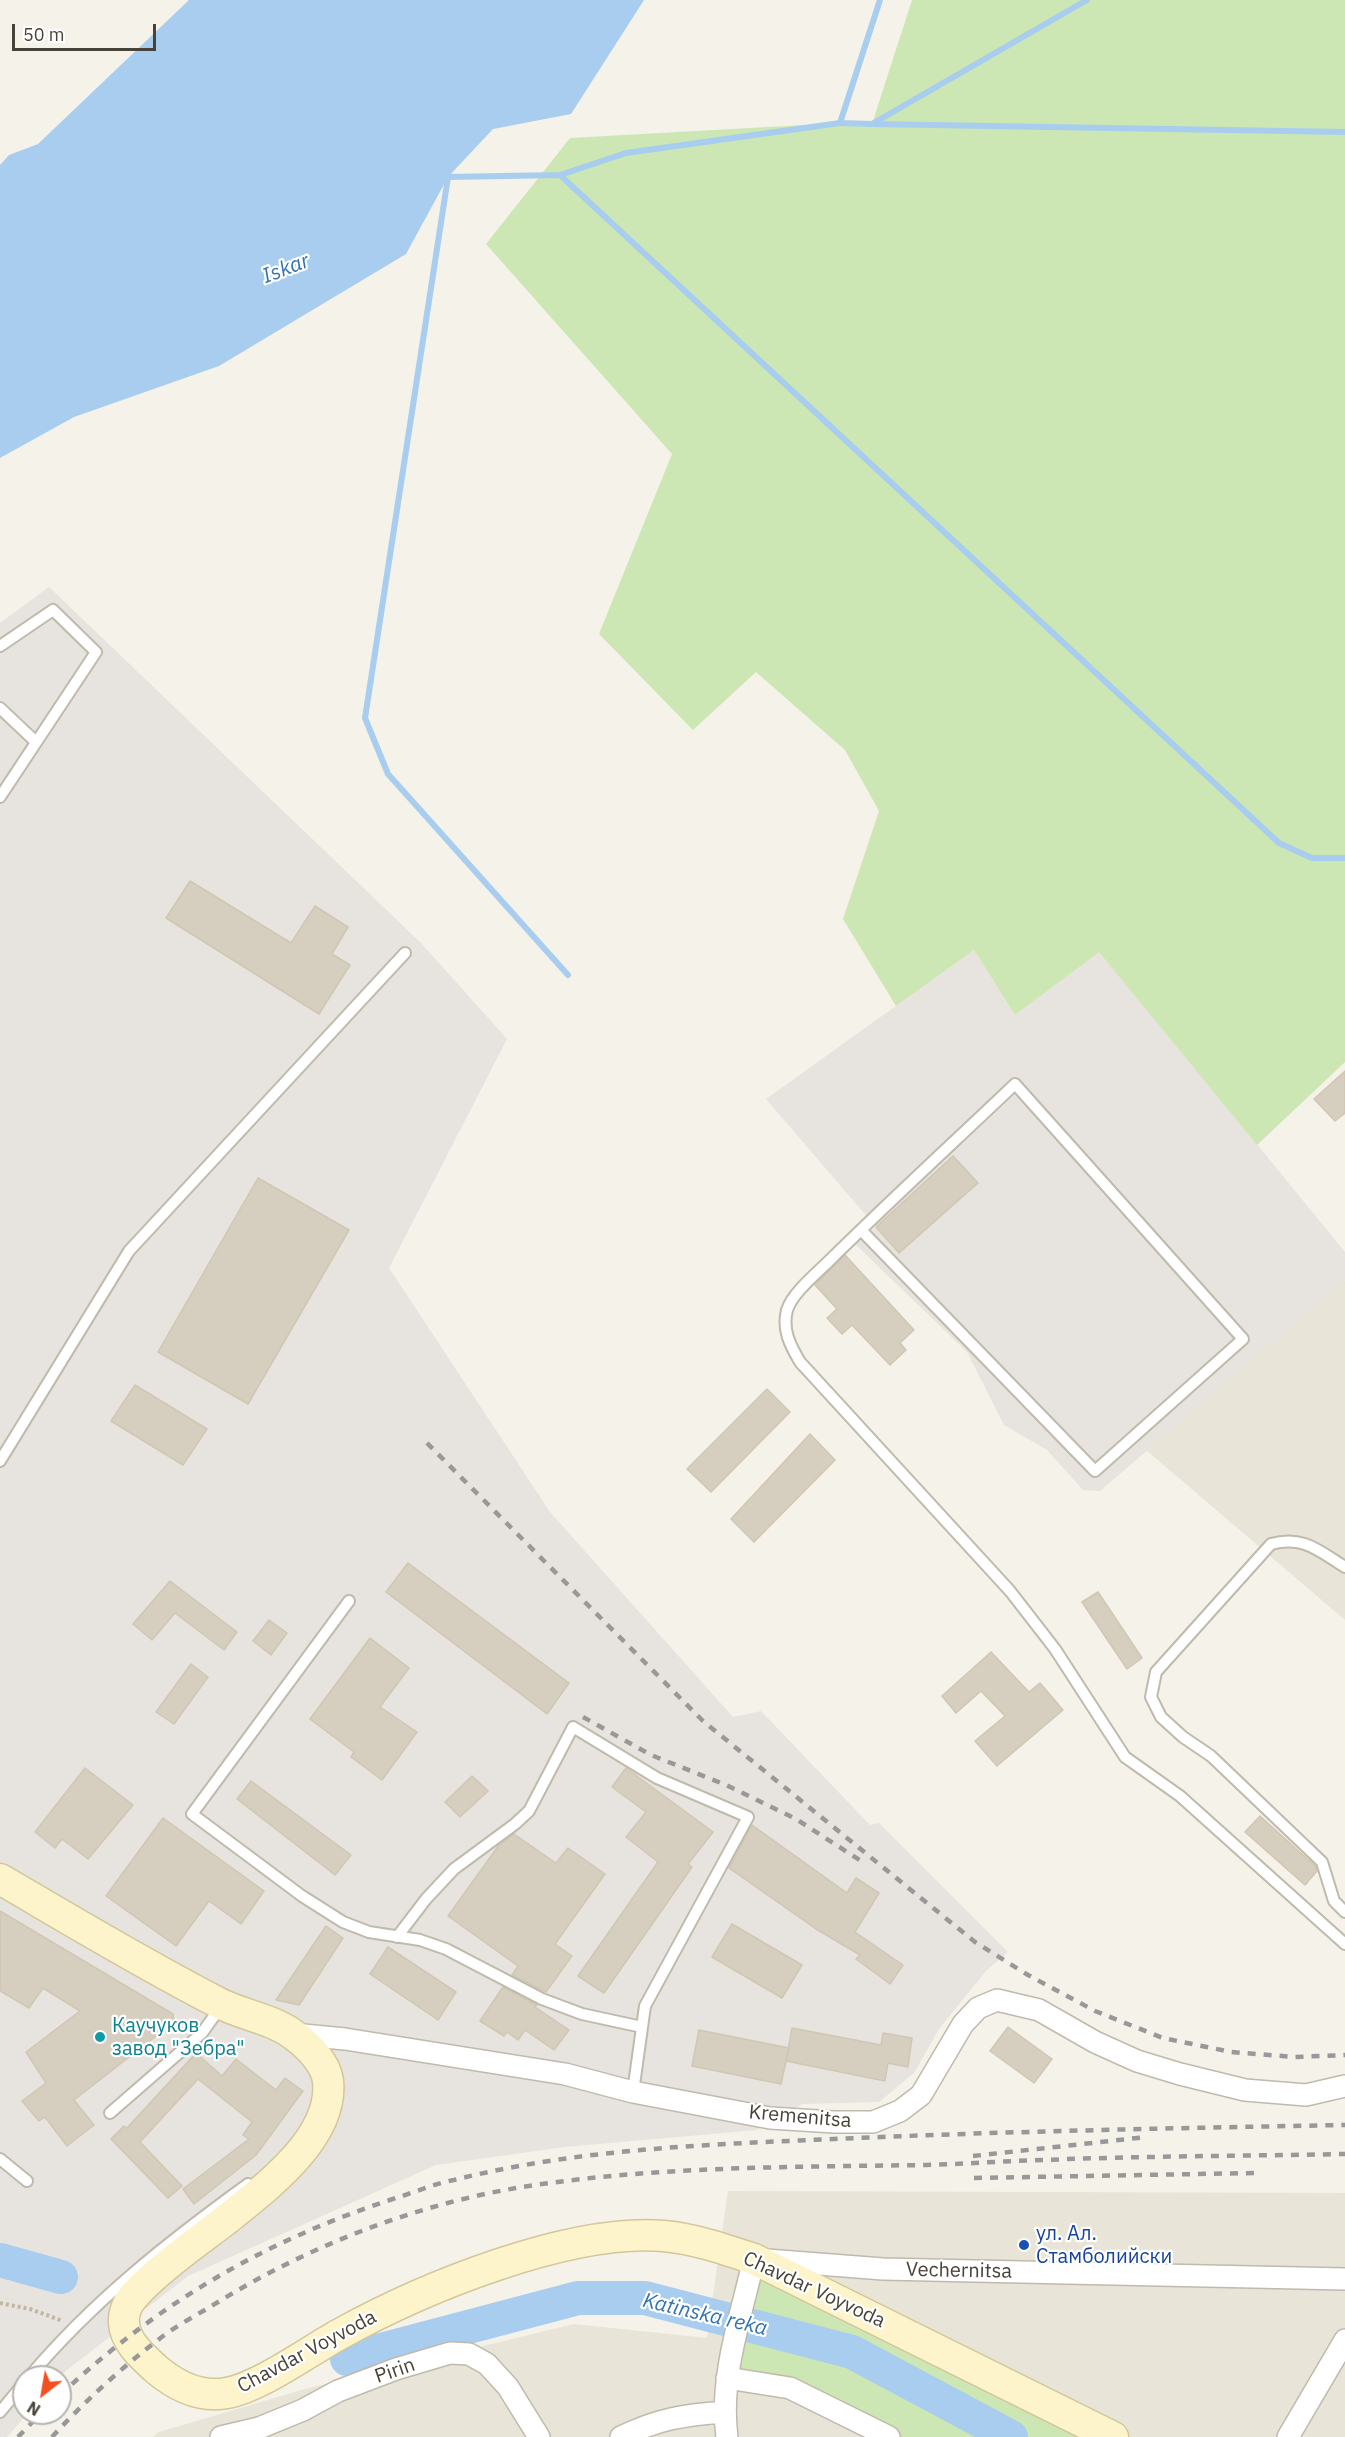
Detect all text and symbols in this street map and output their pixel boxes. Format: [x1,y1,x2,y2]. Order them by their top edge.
scale bar [15,12,159,50]
text: 50 m [23,23,65,46]
water label: Iskar [259,249,313,289]
place label: Каучуков завод "Зебра" [112,2014,245,2061]
marker: Каучуков завод "Зебра" [93,2030,107,2044]
street label: Kremenitsa [748,2101,852,2133]
place label: ул. Ал. Стамболийски [1036,2222,1172,2269]
marker: ул. Ал. Стамболийски [1017,2238,1031,2252]
street label: Chavdar Voyvoda [739,2247,889,2333]
street label: Vechernitsa [906,2258,1012,2284]
water label: Katinska reka [640,2288,770,2342]
street label: Chavdar Voyvoda [233,2305,381,2399]
street label: Pirin [372,2353,418,2389]
north arrow [12,2365,72,2425]
text: N [24,2397,44,2420]

